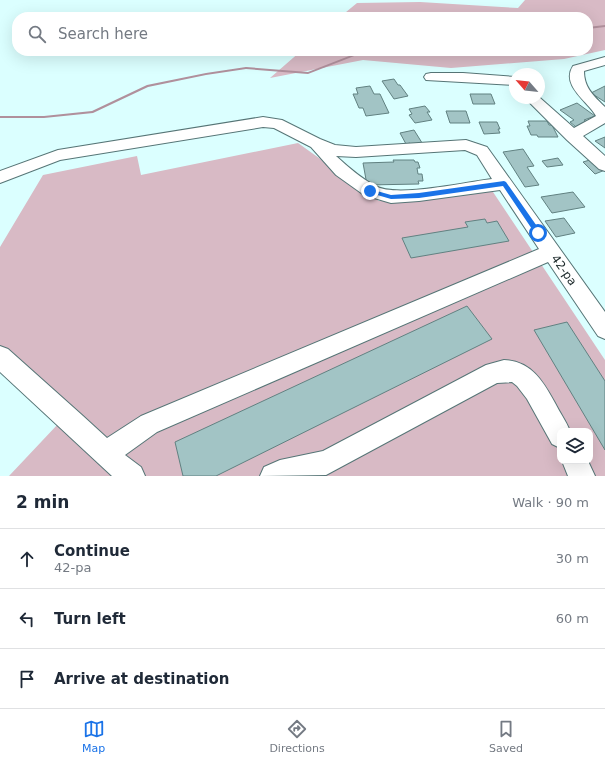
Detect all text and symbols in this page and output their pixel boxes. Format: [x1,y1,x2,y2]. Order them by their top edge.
search box [12,12,593,56]
icon: search [26,23,48,45]
text: Search here [58,25,148,43]
north arrow [509,68,545,104]
route end [361,182,379,200]
route start [529,224,547,242]
street label: 42-ра [548,252,580,288]
map controls [557,428,593,464]
button: layers [557,428,593,464]
text: 2 min [16,492,69,512]
text: Walk · 90 m [512,495,589,510]
text: Continue [54,542,130,560]
icon: ahead [16,548,38,570]
text: 30 m [556,551,589,566]
text: 42-ра [54,560,91,575]
icon: left [16,608,38,630]
text: Turn left [54,610,126,628]
text: 60 m [556,611,589,626]
icon: arrive [16,668,38,690]
text: Arrive at destination [54,670,229,688]
tab: Map [82,718,105,755]
tab: Directions [269,718,325,755]
tab: Saved [489,718,523,755]

